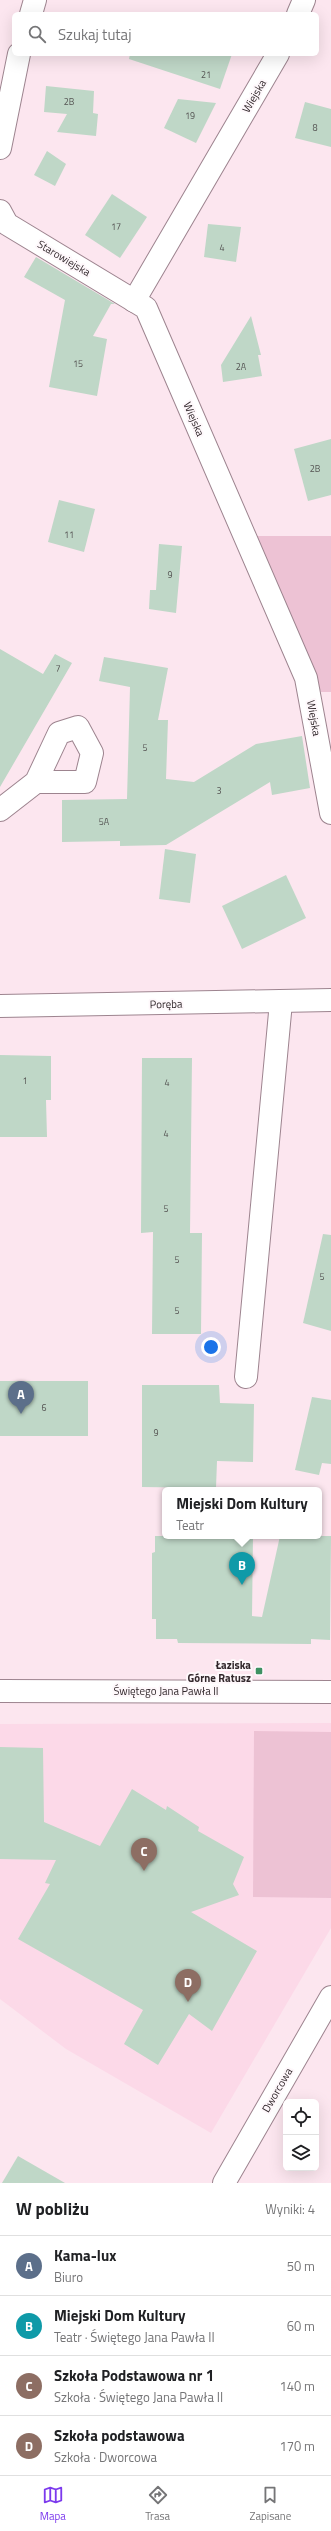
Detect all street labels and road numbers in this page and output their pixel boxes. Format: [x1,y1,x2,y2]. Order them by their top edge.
street label: Wiejska [238,76,270,116]
street label: Starowiejska [34,236,94,280]
street label: Wiejska [180,399,209,439]
street label: Wiejska [303,699,325,738]
street label: Poręba [149,996,183,1012]
street label: Świętego Jana Pawła II [113,1683,219,1699]
street label: Dworcowa [258,2064,296,2115]

